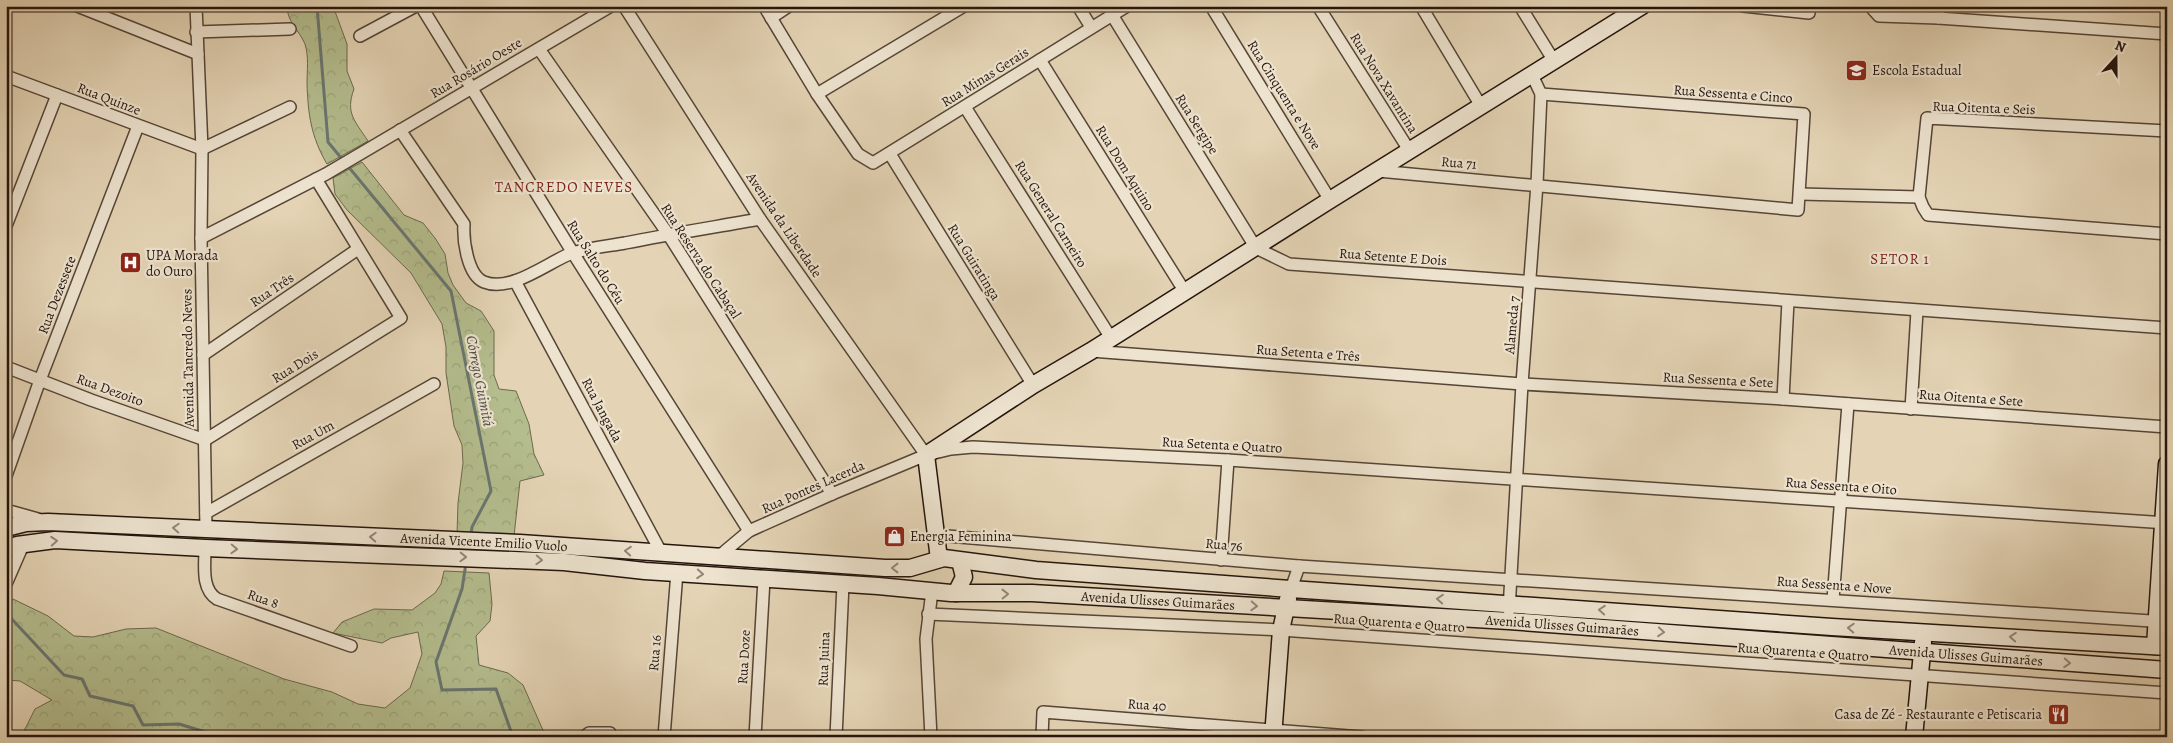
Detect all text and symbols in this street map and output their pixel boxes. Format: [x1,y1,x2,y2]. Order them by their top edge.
street label: Rua Nova Xavantina [1345,29,1423,137]
north arrow [2090,32,2140,82]
street label: Rua Rosário Oeste [427,33,525,103]
text: N [2112,36,2129,57]
street label: Rua Cinquenta e Nove [1243,37,1325,153]
street label: Rua Minas Gerais [938,42,1032,112]
school or university icon: Escola Estadual [1844,58,1868,82]
place label: Escola Estadual [1872,61,1962,80]
street label: Rua Quinze [74,78,144,120]
street label: Rua Sessenta e Cinco [1673,80,1793,108]
street label: Rua Sergipe [1171,90,1223,158]
street label: Rua Oitenta e Seis [1932,97,2036,119]
street label: Rua Dom Aquino [1091,122,1159,214]
street label: Rua 71 [1440,152,1478,174]
street label: Rua General Carneiro [1010,157,1092,271]
street label: Avenida da Liberdade [741,168,826,281]
district label: TANCREDO NEVES [495,177,633,197]
street label: Rua Reserva do Cabaçal [657,200,746,323]
street label: Rua Salto do Céu [562,216,630,308]
street label: Rua Guiratinga [943,220,1005,304]
street label: Rua Setente E Dois [1338,244,1448,270]
place label: UPA Morada do Ouro [146,246,219,281]
district label: SETOR 1 [1870,249,1930,269]
hospital icon: UPA Morada do Ouro [118,251,142,275]
street label: Rua Dezessete [33,253,81,337]
street label: Rua Três [246,268,298,312]
street label: Avenida Tancredo Neves [177,289,199,428]
street label: Alameda 7 [1500,295,1524,356]
water label: Córrego Guimitá [461,334,499,428]
street label: Rua Setenta e Três [1255,340,1361,366]
street label: Rua Dois [268,344,322,388]
street label: Rua Sessenta e Sete [1662,368,1774,392]
street label: Rua Dezoito [74,369,146,411]
street label: Rua Jangada [577,374,627,446]
street label: Rua Oitenta e Sete [1918,385,2024,411]
street label: Rua Um [288,415,338,454]
street label: Rua Setenta e Quatro [1161,432,1283,458]
street label: Rua Pontes Lacerda [758,456,868,518]
street label: Rua Sessenta e Oito [1785,473,1897,499]
one-way arrow [171,522,179,533]
shop icon: Energia Feminina [882,524,906,548]
place label: Energia Feminina [910,527,1012,546]
street label: Avenida Vicente Emilio Vuolo [399,528,568,556]
one-way arrow [369,531,377,542]
street label: Rua 76 [1205,534,1243,556]
one-way arrow [50,535,58,546]
one-way arrow [230,544,238,554]
one-way arrow [624,546,632,557]
one-way arrow [460,552,467,562]
one-way arrow [535,555,543,566]
one-way arrow [891,563,899,573]
one-way arrow [697,568,705,579]
street label: Rua Sessenta e Nove [1776,571,1892,599]
street label: Rua 8 [245,585,281,613]
street label: Avenida Ulisses Guimarães [1079,586,1235,614]
one-way arrow [1002,589,1009,599]
one-way arrow [1435,593,1443,604]
one-way arrow [1251,601,1259,612]
one-way arrow [1597,604,1605,615]
street label: Rua Quarenta e Quatro [1333,609,1465,637]
street label: Avenida Ulisses Guimarães [1484,610,1640,640]
one-way arrow [1847,622,1855,633]
one-way arrow [1657,627,1665,638]
street label: Rua Doze [733,629,755,685]
street label: Rua Juina [814,631,834,687]
one-way arrow [2009,632,2017,643]
street label: Rua 16 [644,634,666,672]
street label: Rua Quarenta e Quatro [1737,638,1869,666]
street label: Avenida Ulisses Guimarães [1888,640,2044,670]
one-way arrow [2064,657,2072,668]
street label: Rua 40 [1127,694,1167,716]
restaurant icon: Casa de Zé - Restaurante e Petiscaria [2046,702,2070,726]
place label: Casa de Zé - Restaurante e Petiscaria [1834,705,2042,724]

